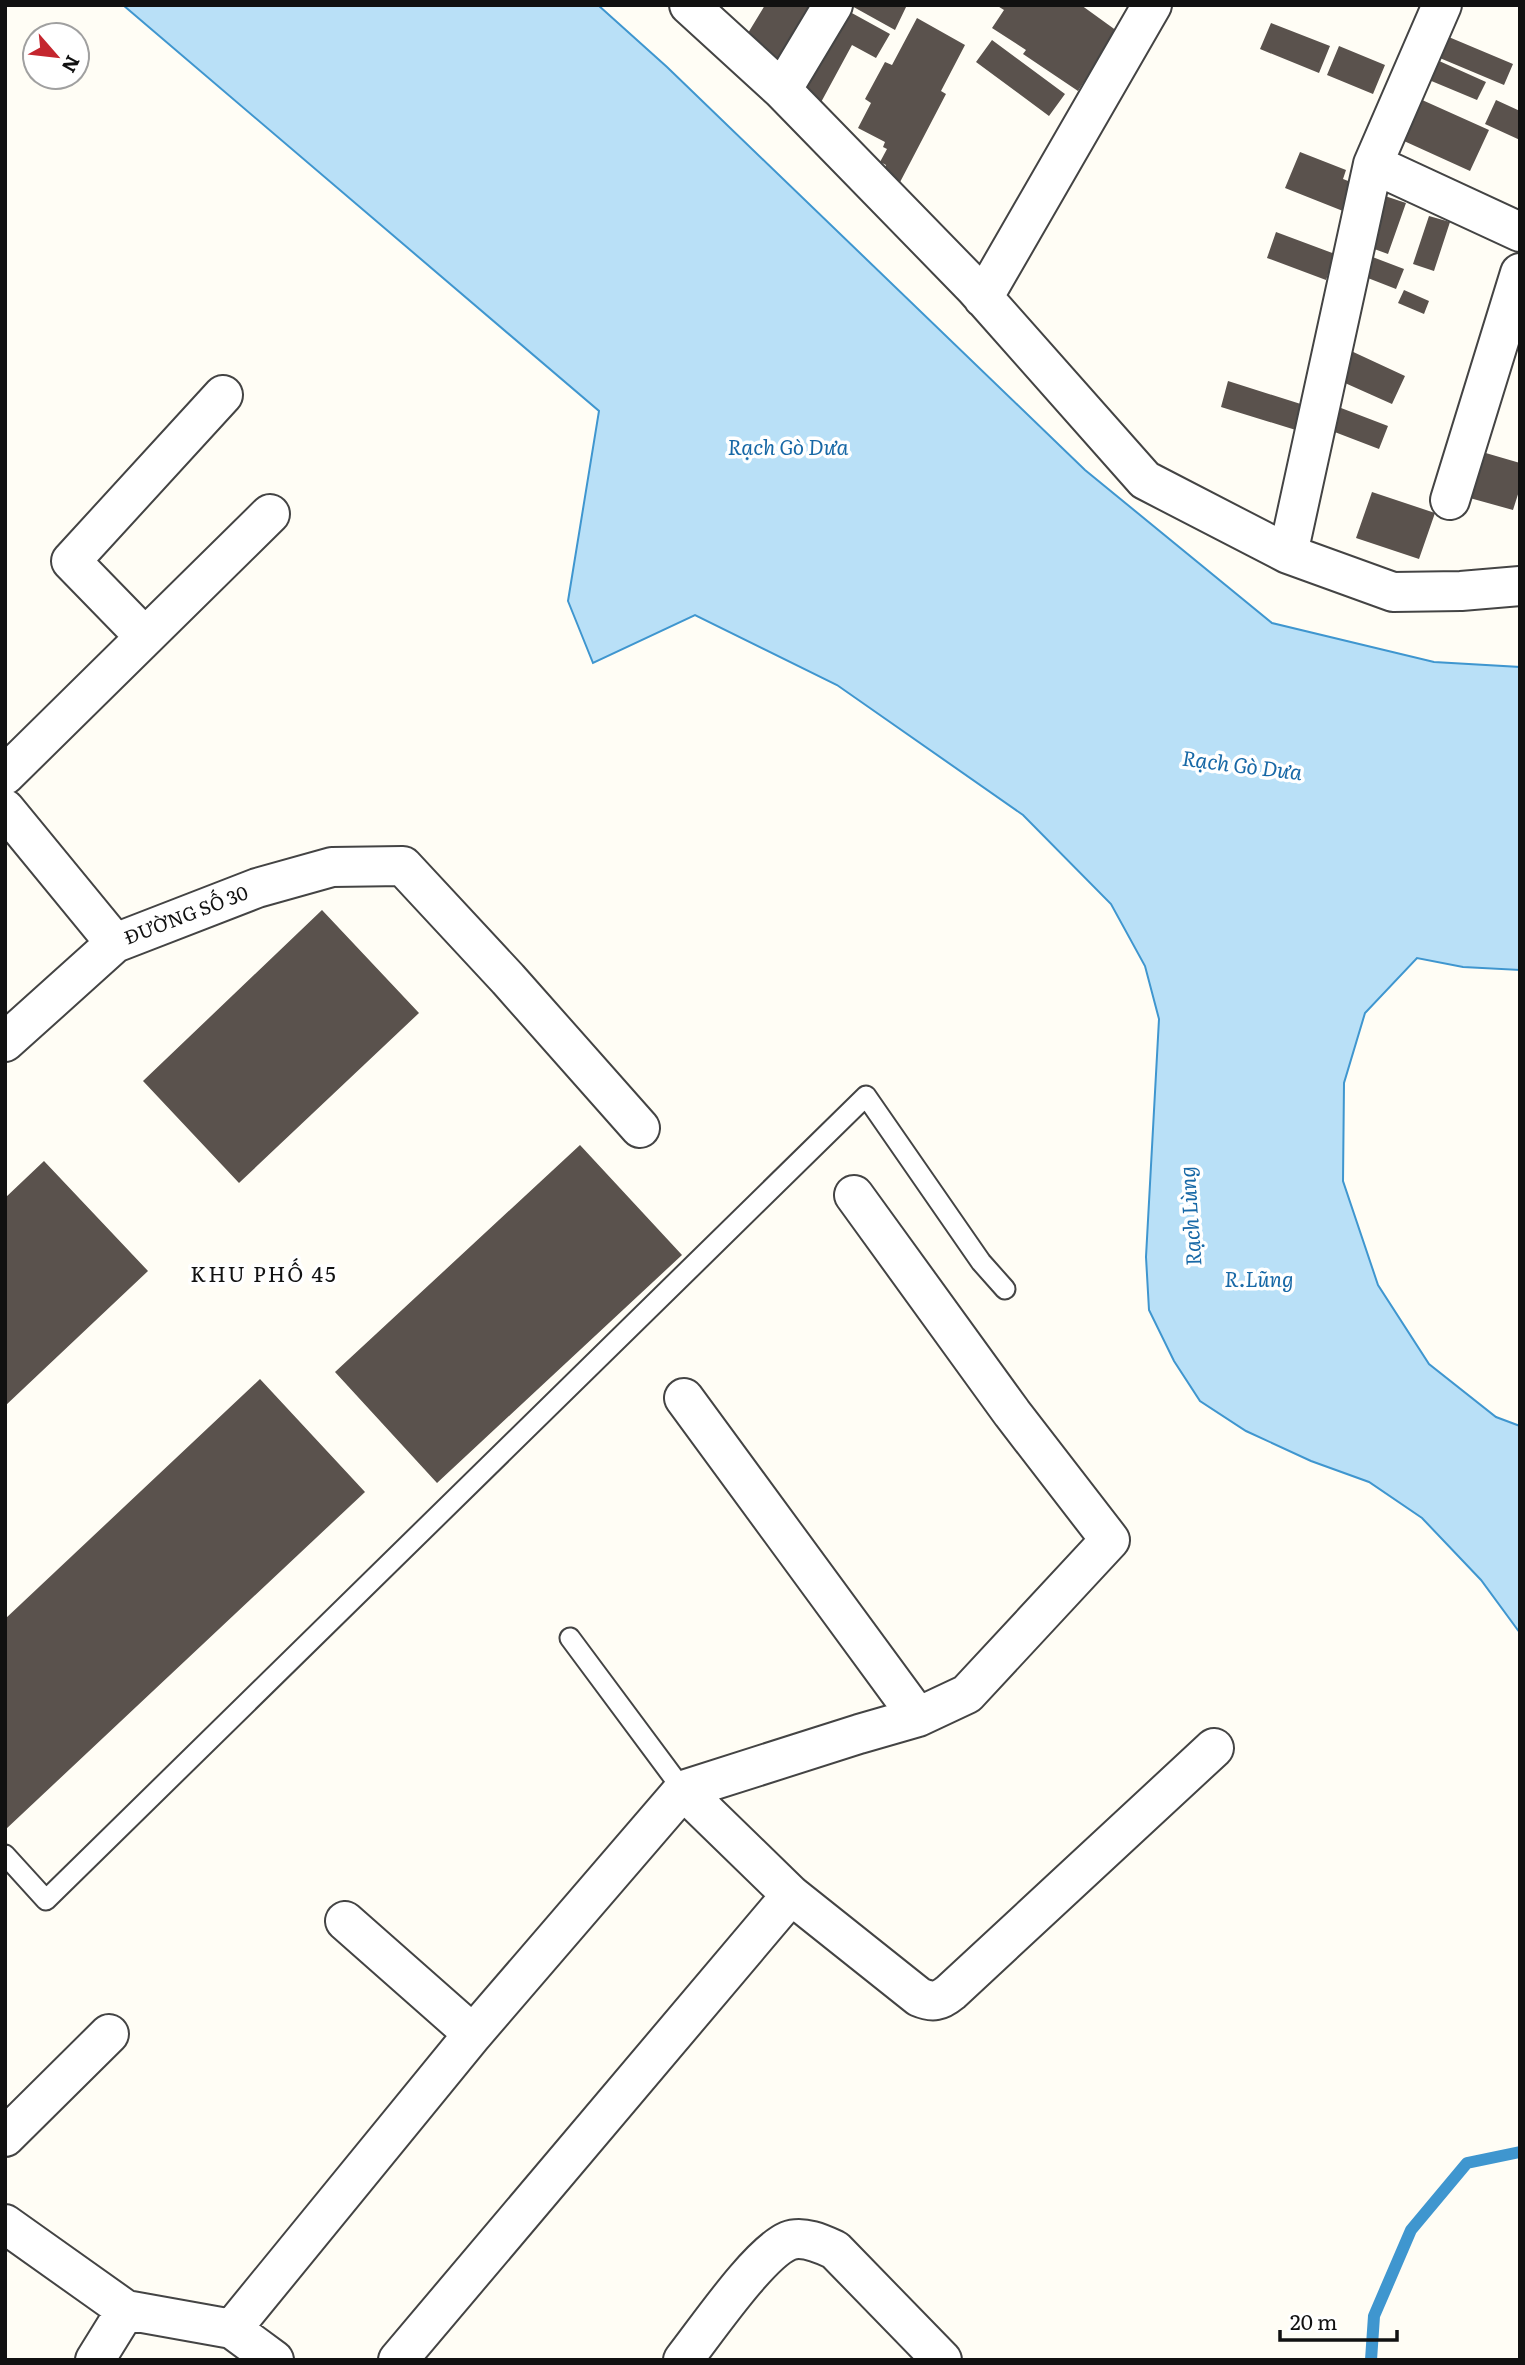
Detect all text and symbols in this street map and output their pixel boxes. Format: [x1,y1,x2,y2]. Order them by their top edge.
north arrow [21,21,91,91]
text: N [56,51,88,78]
water label: Rạch Gò Dưa [728,430,848,461]
water label: Rạch Gò Dưa [1180,741,1304,786]
street label: ĐƯỜNG SỐ 30 [120,878,252,951]
water label: Rạch Lùng [1170,1165,1207,1267]
district label: KHU PHỐ 45 [190,1257,338,1288]
water label: R.Lũng [1224,1262,1294,1293]
scale bar [1280,2298,1397,2342]
text: 20 m [1290,2305,1337,2336]

